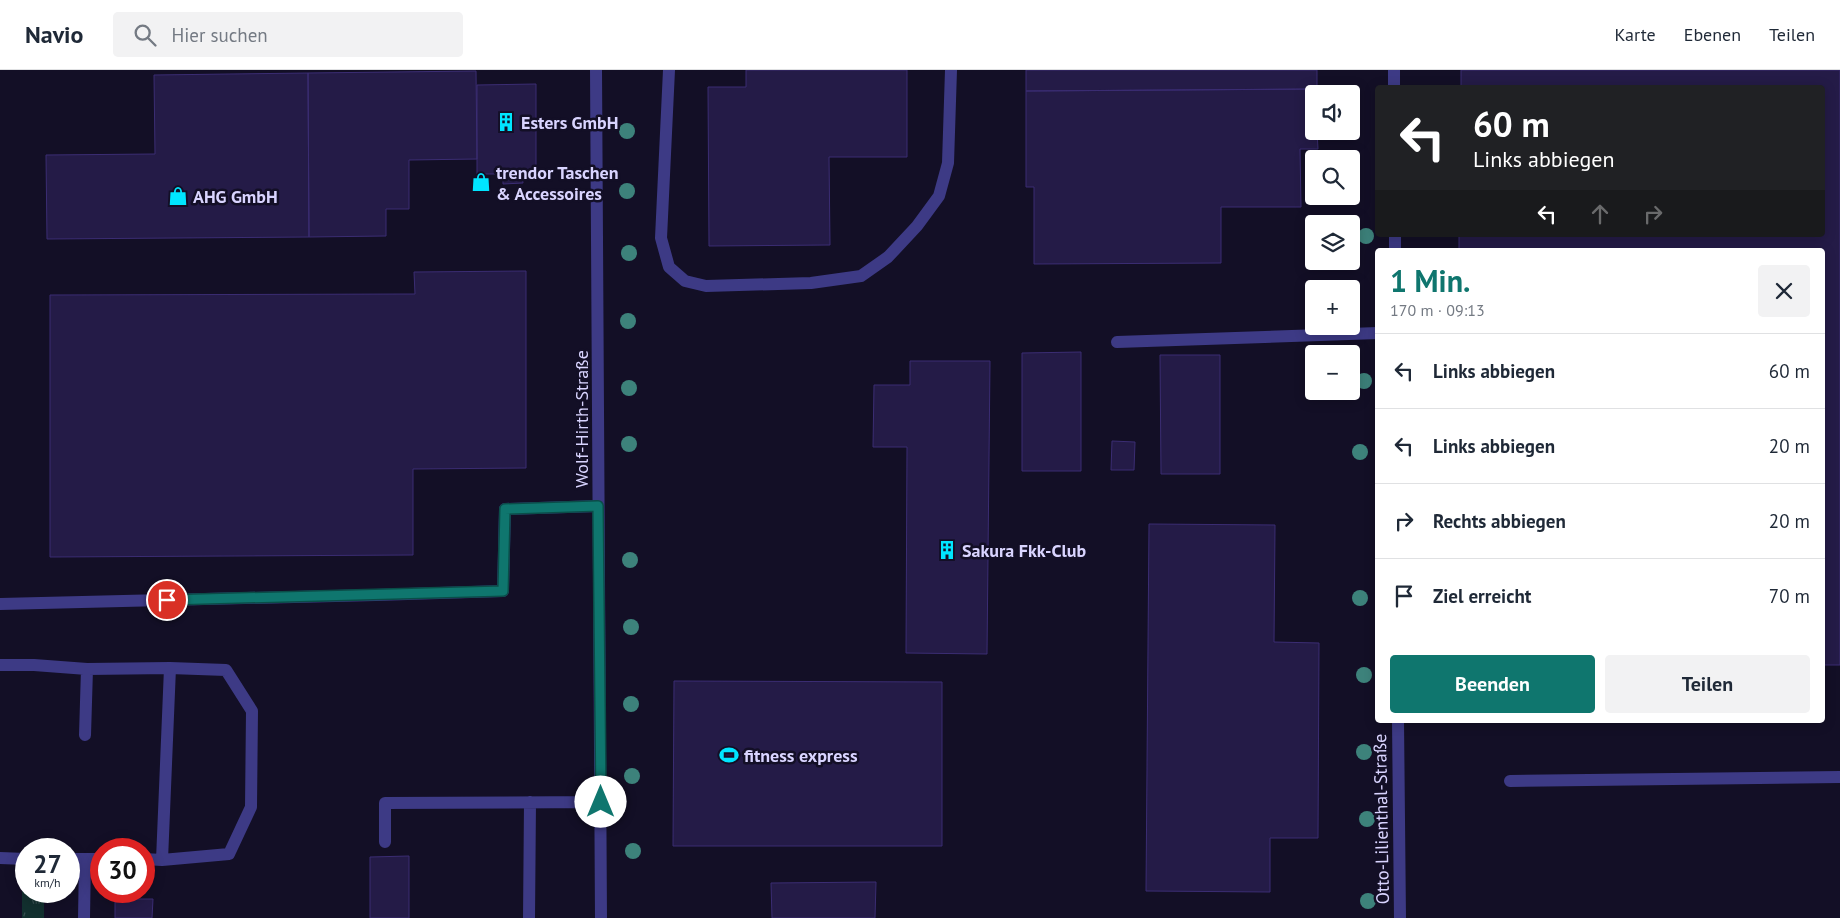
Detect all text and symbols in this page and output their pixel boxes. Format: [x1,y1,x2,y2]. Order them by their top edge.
search box [113,12,463,57]
text: Navio [25,19,83,50]
icon: search [131,21,159,49]
text: Hier suchen [171,23,268,47]
text: Karte [1615,23,1656,46]
text: Ebenen [1684,23,1741,46]
text: Teilen [1769,23,1815,46]
map controls [1305,85,1360,400]
button: sound [1305,85,1360,140]
text: 60 m [1473,101,1550,147]
icon: left [1390,105,1455,170]
building icon: Esters GmbH [495,111,517,133]
place label: Esters GmbH [521,111,618,134]
text: Links abbiegen [1473,145,1615,173]
button: search [1305,150,1360,205]
place label: trendor Taschen & Accessoires [496,161,619,205]
shop icon: trendor Taschen & Accessoires [470,171,492,193]
shop icon: AHG GmbH [167,185,189,207]
place label: AHG GmbH [193,185,278,208]
icon: left [1533,200,1561,228]
icon: ahead [1586,200,1614,228]
icon: right [1639,200,1667,228]
button: layers [1305,215,1360,270]
text: 1 Min. [1390,261,1470,300]
button: close [1758,265,1810,317]
button: + [1305,280,1360,335]
text: 170 m · 09:13 [1390,300,1485,320]
button: − [1305,345,1360,400]
street label: Wolf-Hirth-Straße [570,350,593,488]
icon: left [1390,357,1418,385]
text: Links abbiegen [1433,359,1555,383]
text: 60 m [1769,359,1810,383]
icon: left [1390,432,1418,460]
text: Links abbiegen [1433,434,1555,458]
text: 20 m [1769,434,1810,458]
icon: right [1390,507,1418,535]
text: Rechts abbiegen [1433,509,1566,533]
text: 20 m [1769,509,1810,533]
building icon: Sakura Fkk-Club [936,539,958,561]
place label: Sakura Fkk-Club [962,539,1086,562]
pin [146,579,188,621]
icon: arrive [1390,582,1418,610]
text: Ziel erreicht [1433,584,1531,608]
text: 70 m [1769,584,1810,608]
icon: arrive [153,586,181,614]
button: Beenden [1390,655,1595,713]
button: Teilen [1605,655,1810,713]
street label: Otto-Lilienthal-Straße [1368,733,1394,905]
sports icon: fitness express [718,744,740,766]
place label: fitness express [744,744,858,767]
position arrow [574,775,626,827]
speed limit sign: 30 [90,838,155,903]
text: 27 [33,848,62,880]
text: km/h [34,875,61,890]

